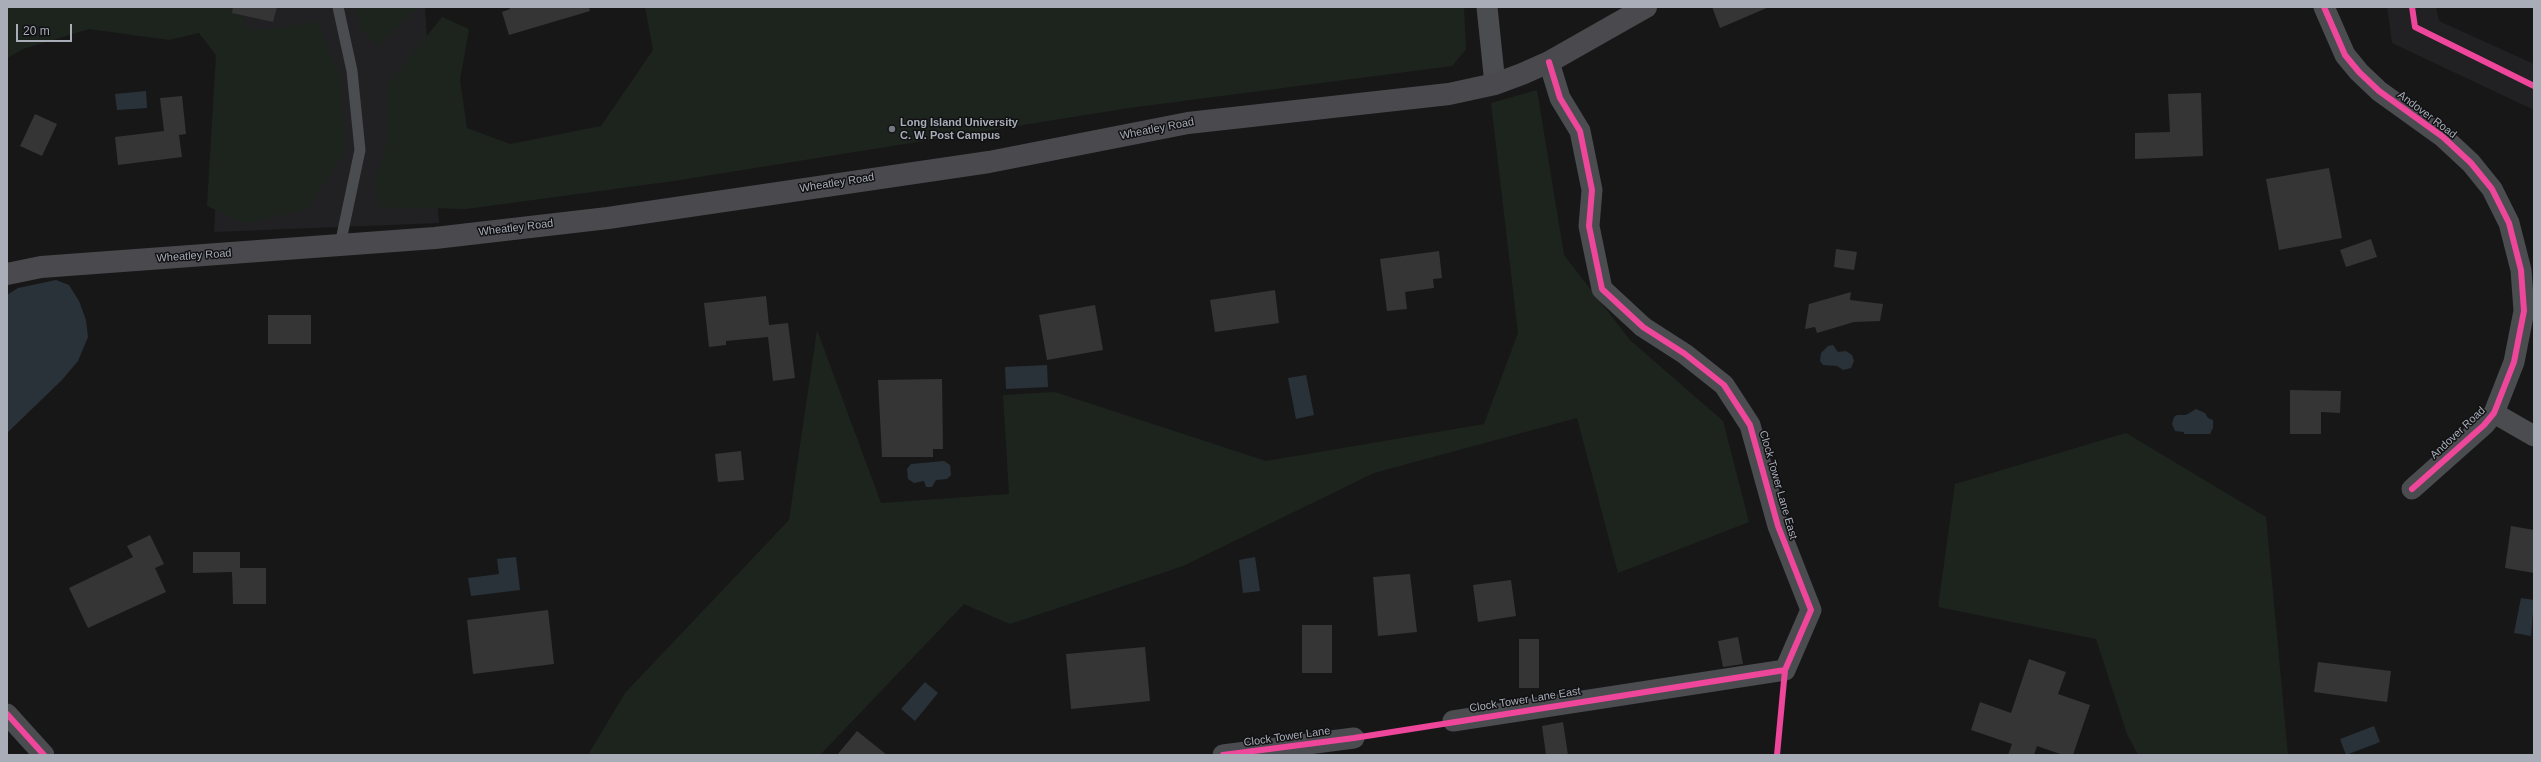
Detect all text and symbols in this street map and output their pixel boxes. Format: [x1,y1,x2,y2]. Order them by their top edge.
scale bar [18,16,74,42]
text: 20 m [23,24,50,38]
street label: Andover Road [2395,89,2459,141]
street label: Wheatley Road [1119,115,1195,143]
place label: Long Island University C. W. Post Campus [900,116,1018,142]
marker: Long Island University C. W. Post Campus [887,124,897,134]
street label: Wheatley Road [799,171,875,195]
street label: Wheatley Road [478,217,554,239]
street label: Wheatley Road [156,247,232,265]
street label: Andover Road [2428,404,2488,462]
street label: Clock Tower Lane East [1756,429,1800,541]
street label: Clock Tower Lane East [1468,685,1582,715]
street label: Clock Tower Lane [1243,724,1331,750]

